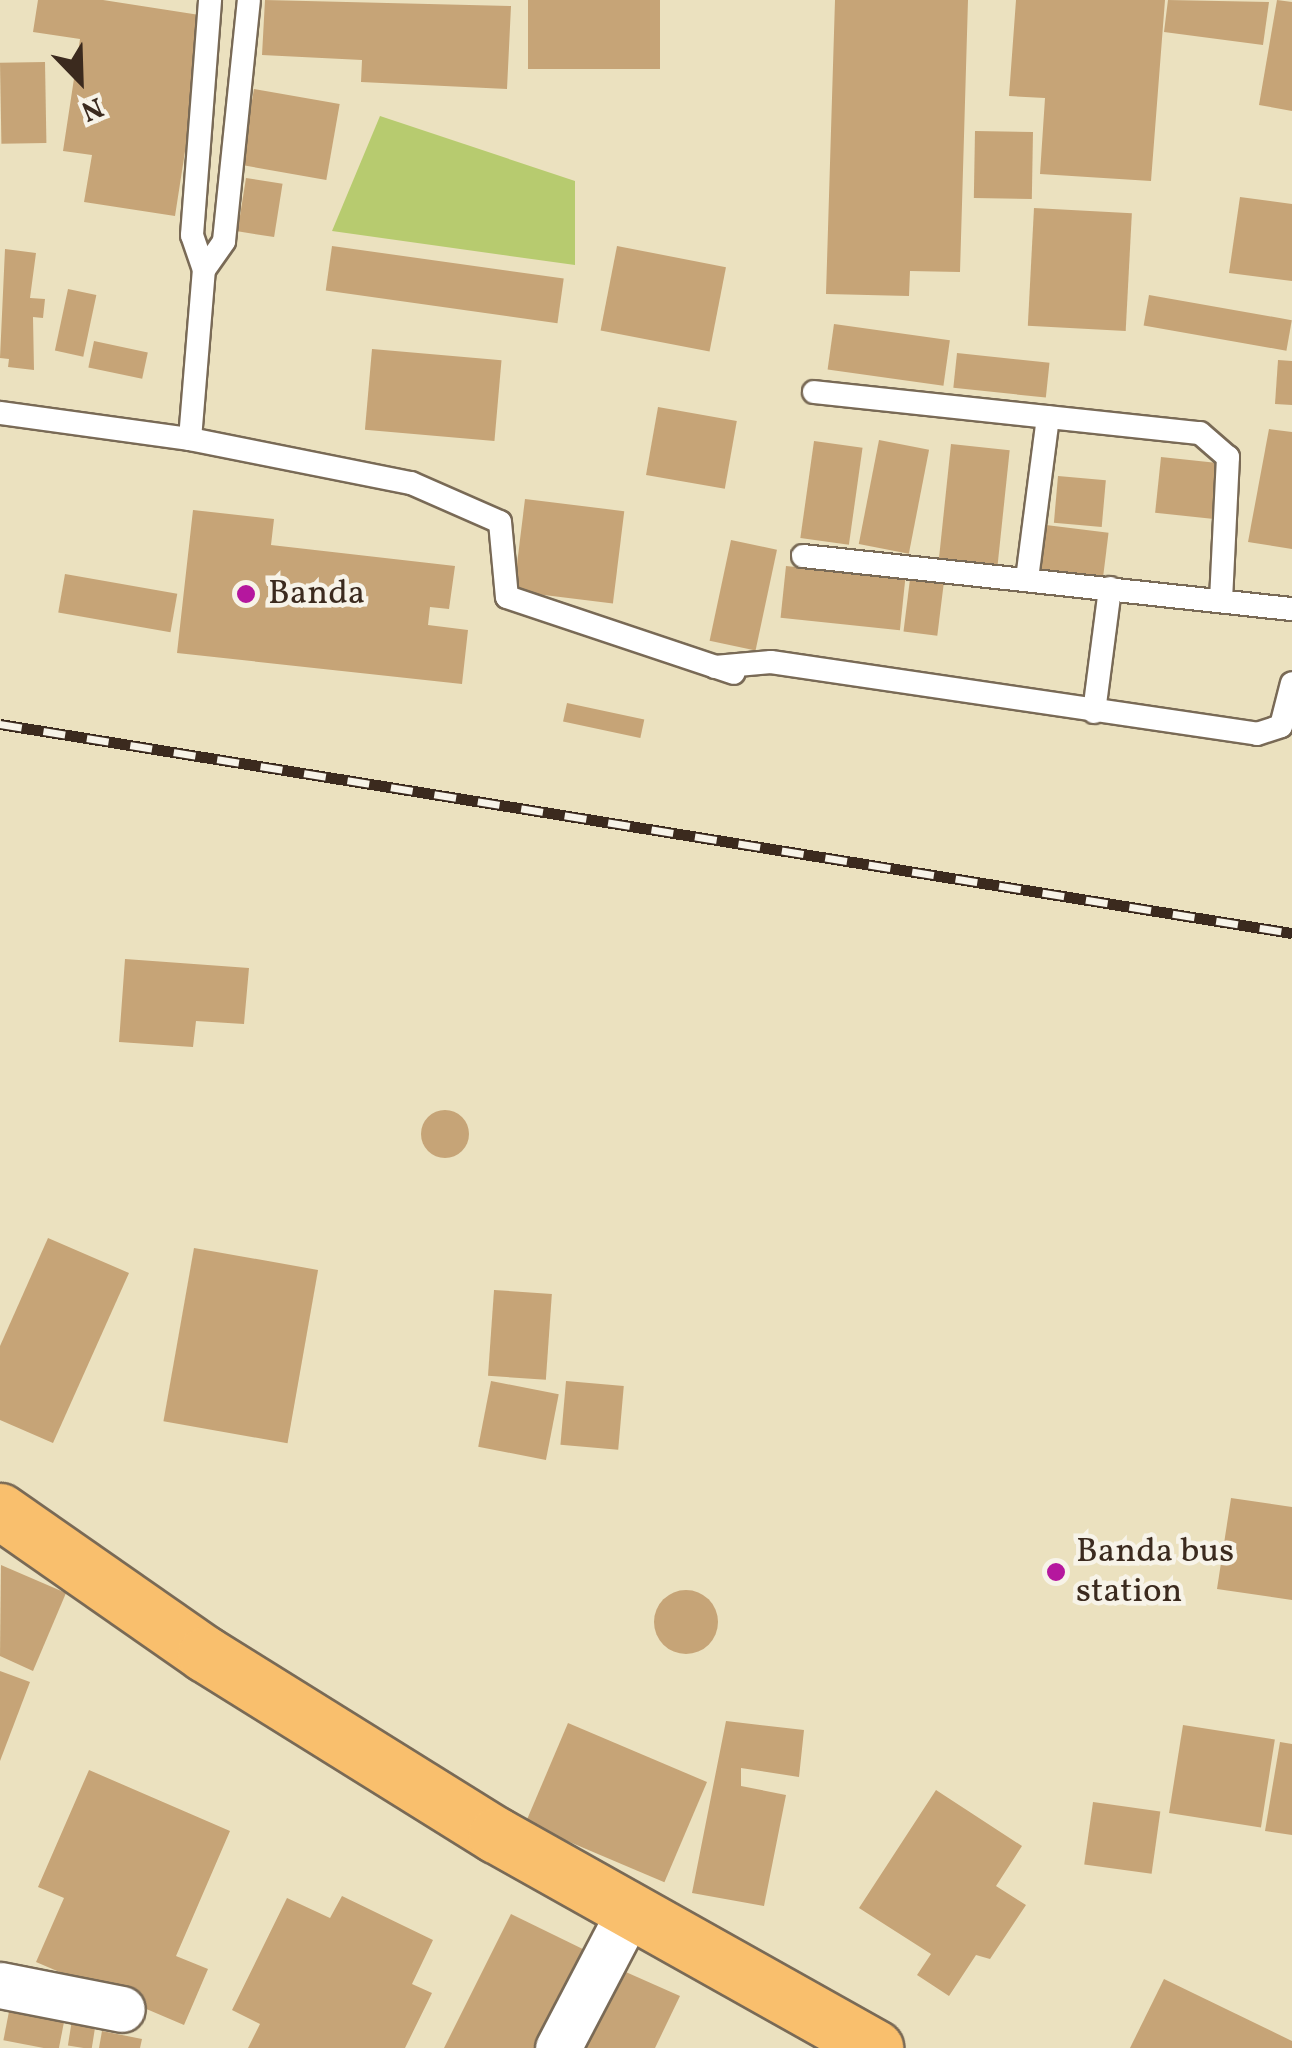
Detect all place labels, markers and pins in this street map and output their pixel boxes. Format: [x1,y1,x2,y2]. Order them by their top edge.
place label: Banda [268,573,365,615]
marker: Banda [233,581,259,607]
place label: Banda bus station [1076,1531,1234,1613]
marker: Banda bus station [1045,1561,1067,1583]

